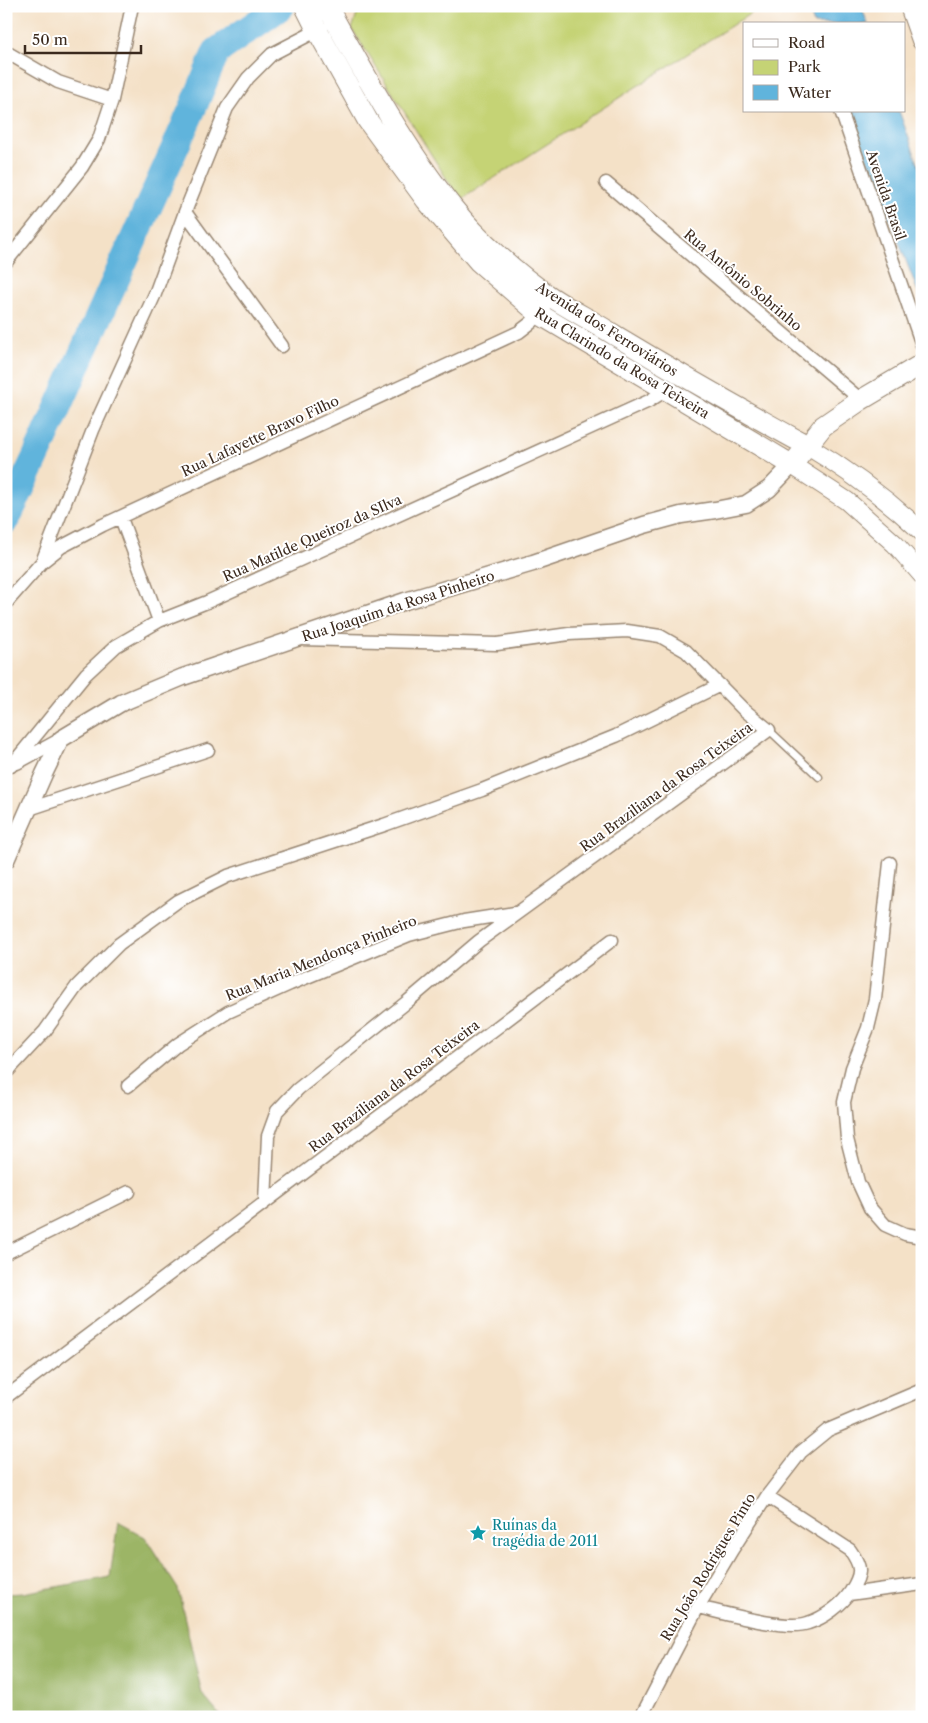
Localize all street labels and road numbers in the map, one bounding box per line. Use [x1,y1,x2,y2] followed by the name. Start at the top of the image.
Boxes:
[862,146,910,243] street label: Avenida Brasil
[680,225,806,335] street label: Rua Antônio Sobrinho
[532,277,681,380] street label: Avenida dos Ferroviários
[531,303,713,423] street label: Rua Clarindo da Rosa Teixeira
[178,391,342,481] street label: Rua Lafayette Bravo Filho
[220,490,405,586] street label: Rua Matilde Queiroz da SIlva
[299,566,497,646] street label: Rua Joaquim da Rosa Pinheiro
[576,718,756,856] street label: Rua Braziliana da Rosa Teixeira
[223,911,419,1005] street label: Rua Maria Mendonça Pinheiro
[305,1016,483,1156] street label: Rua Braziliana da Rosa Teixeira
[657,1490,759,1644] street label: Rua João Rodrigues Pinto

